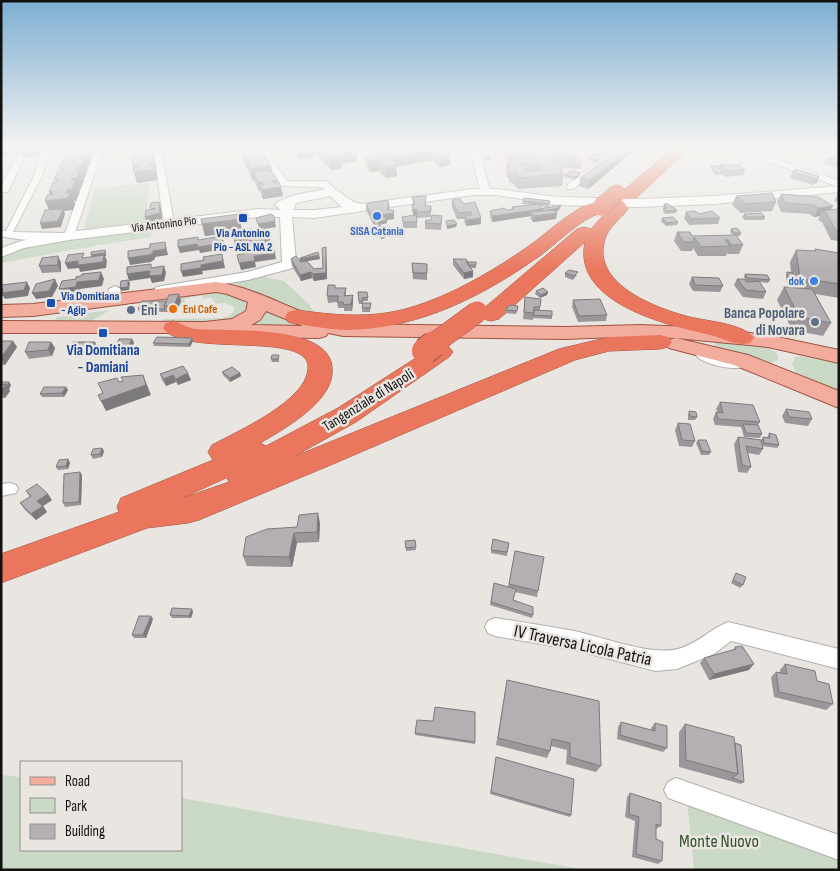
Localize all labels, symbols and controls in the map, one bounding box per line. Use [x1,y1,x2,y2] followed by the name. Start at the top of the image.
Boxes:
[371,210,383,222] marker: SISA Catania
[237,212,249,224] marker: Via Antonino Pio - ASL NA 2
[131,213,197,236] street label: Via Antonino Pio
[350,224,404,239] place label: SISA Catania
[214,226,272,255] place label: Via Antonino Pio - ASL NA 2
[788,274,804,289] place label: dok
[808,275,820,287] marker: dok
[61,289,120,318] place label: Via Domitiana - Agip
[45,297,57,309] marker: Via Domitiana - Agip
[141,301,157,320] place label: Eni
[183,302,217,317] place label: Eni Cafe
[167,303,179,315] marker: Eni Cafe
[125,304,137,316] marker: Eni
[724,304,805,340] place label: Banca Popolare di Novara
[809,316,821,328] marker: Banca Popolare di Novara
[97,327,109,339] marker: Via Domitiana - Damiani
[66,341,140,377] place label: Via Domitiana - Damiani
[319,365,418,436] street label: Tangenziale di Napoli
[512,621,654,670] street label: IV Traversa Licola Patria
[20,761,182,851] legend
[65,772,90,791] text: Road
[65,797,87,816] text: Park
[65,822,105,841] text: Building
[679,831,759,852] park label: Monte Nuovo

